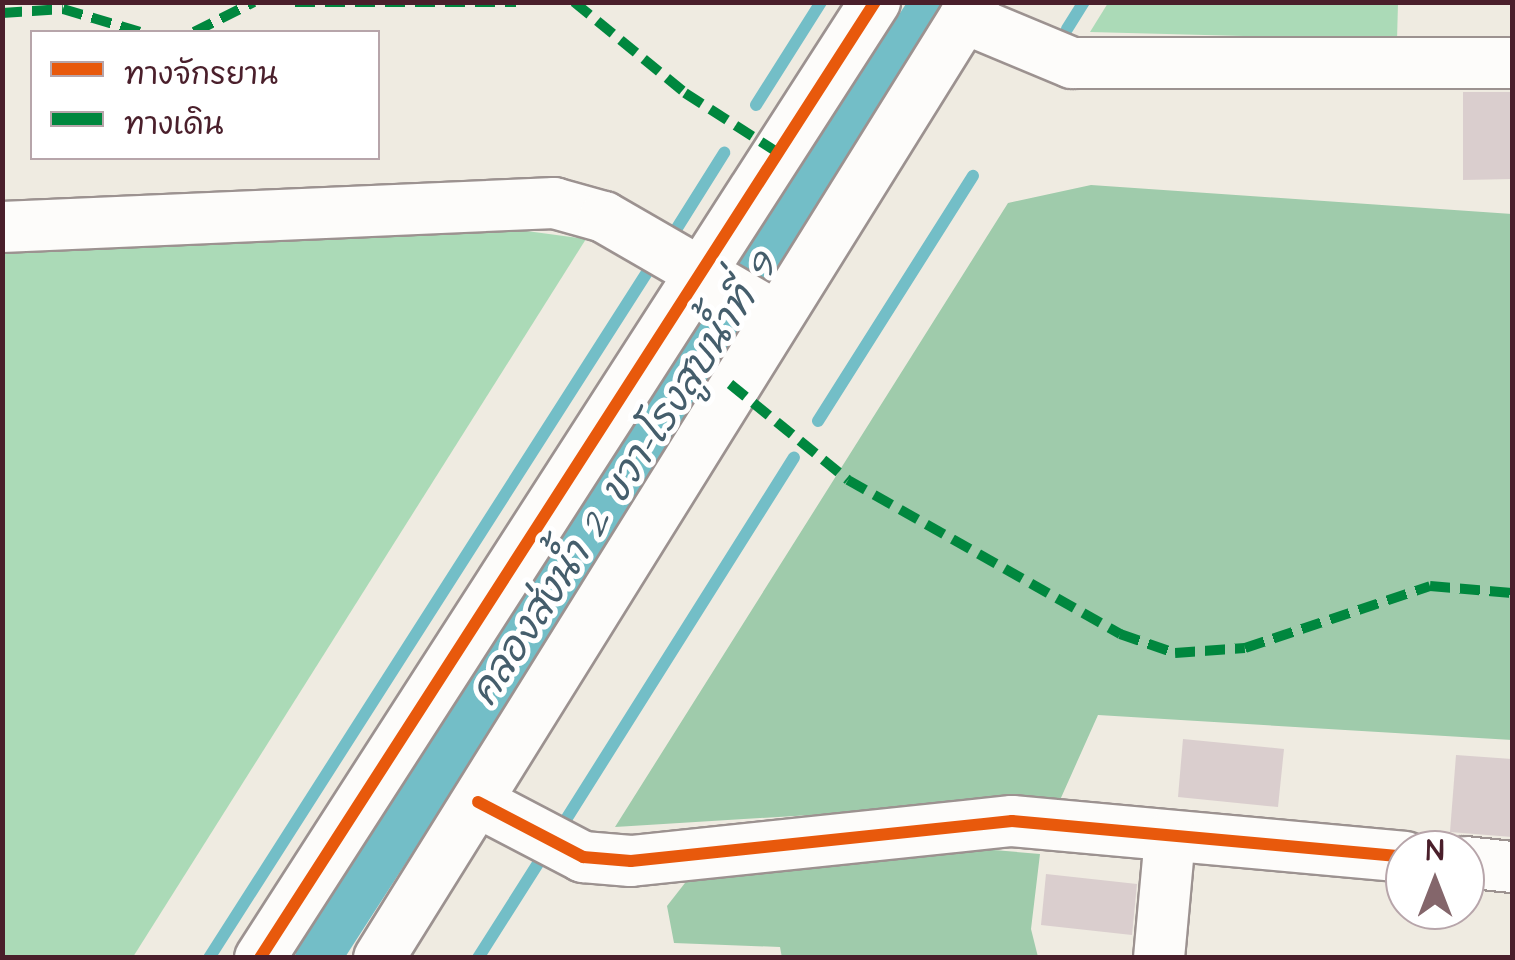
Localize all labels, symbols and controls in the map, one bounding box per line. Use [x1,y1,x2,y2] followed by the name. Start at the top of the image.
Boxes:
[30,30,380,160] legend
[124,54,278,96] text: ทางจักรยาน
[124,104,223,146] text: ทางเดิน
[461,245,789,715] water label: คลองส่งน้ำ 2 ขวา-โรงสูบน้ำที่ 9
[1385,830,1485,930] north arrow
[1426,832,1444,871] text: N

